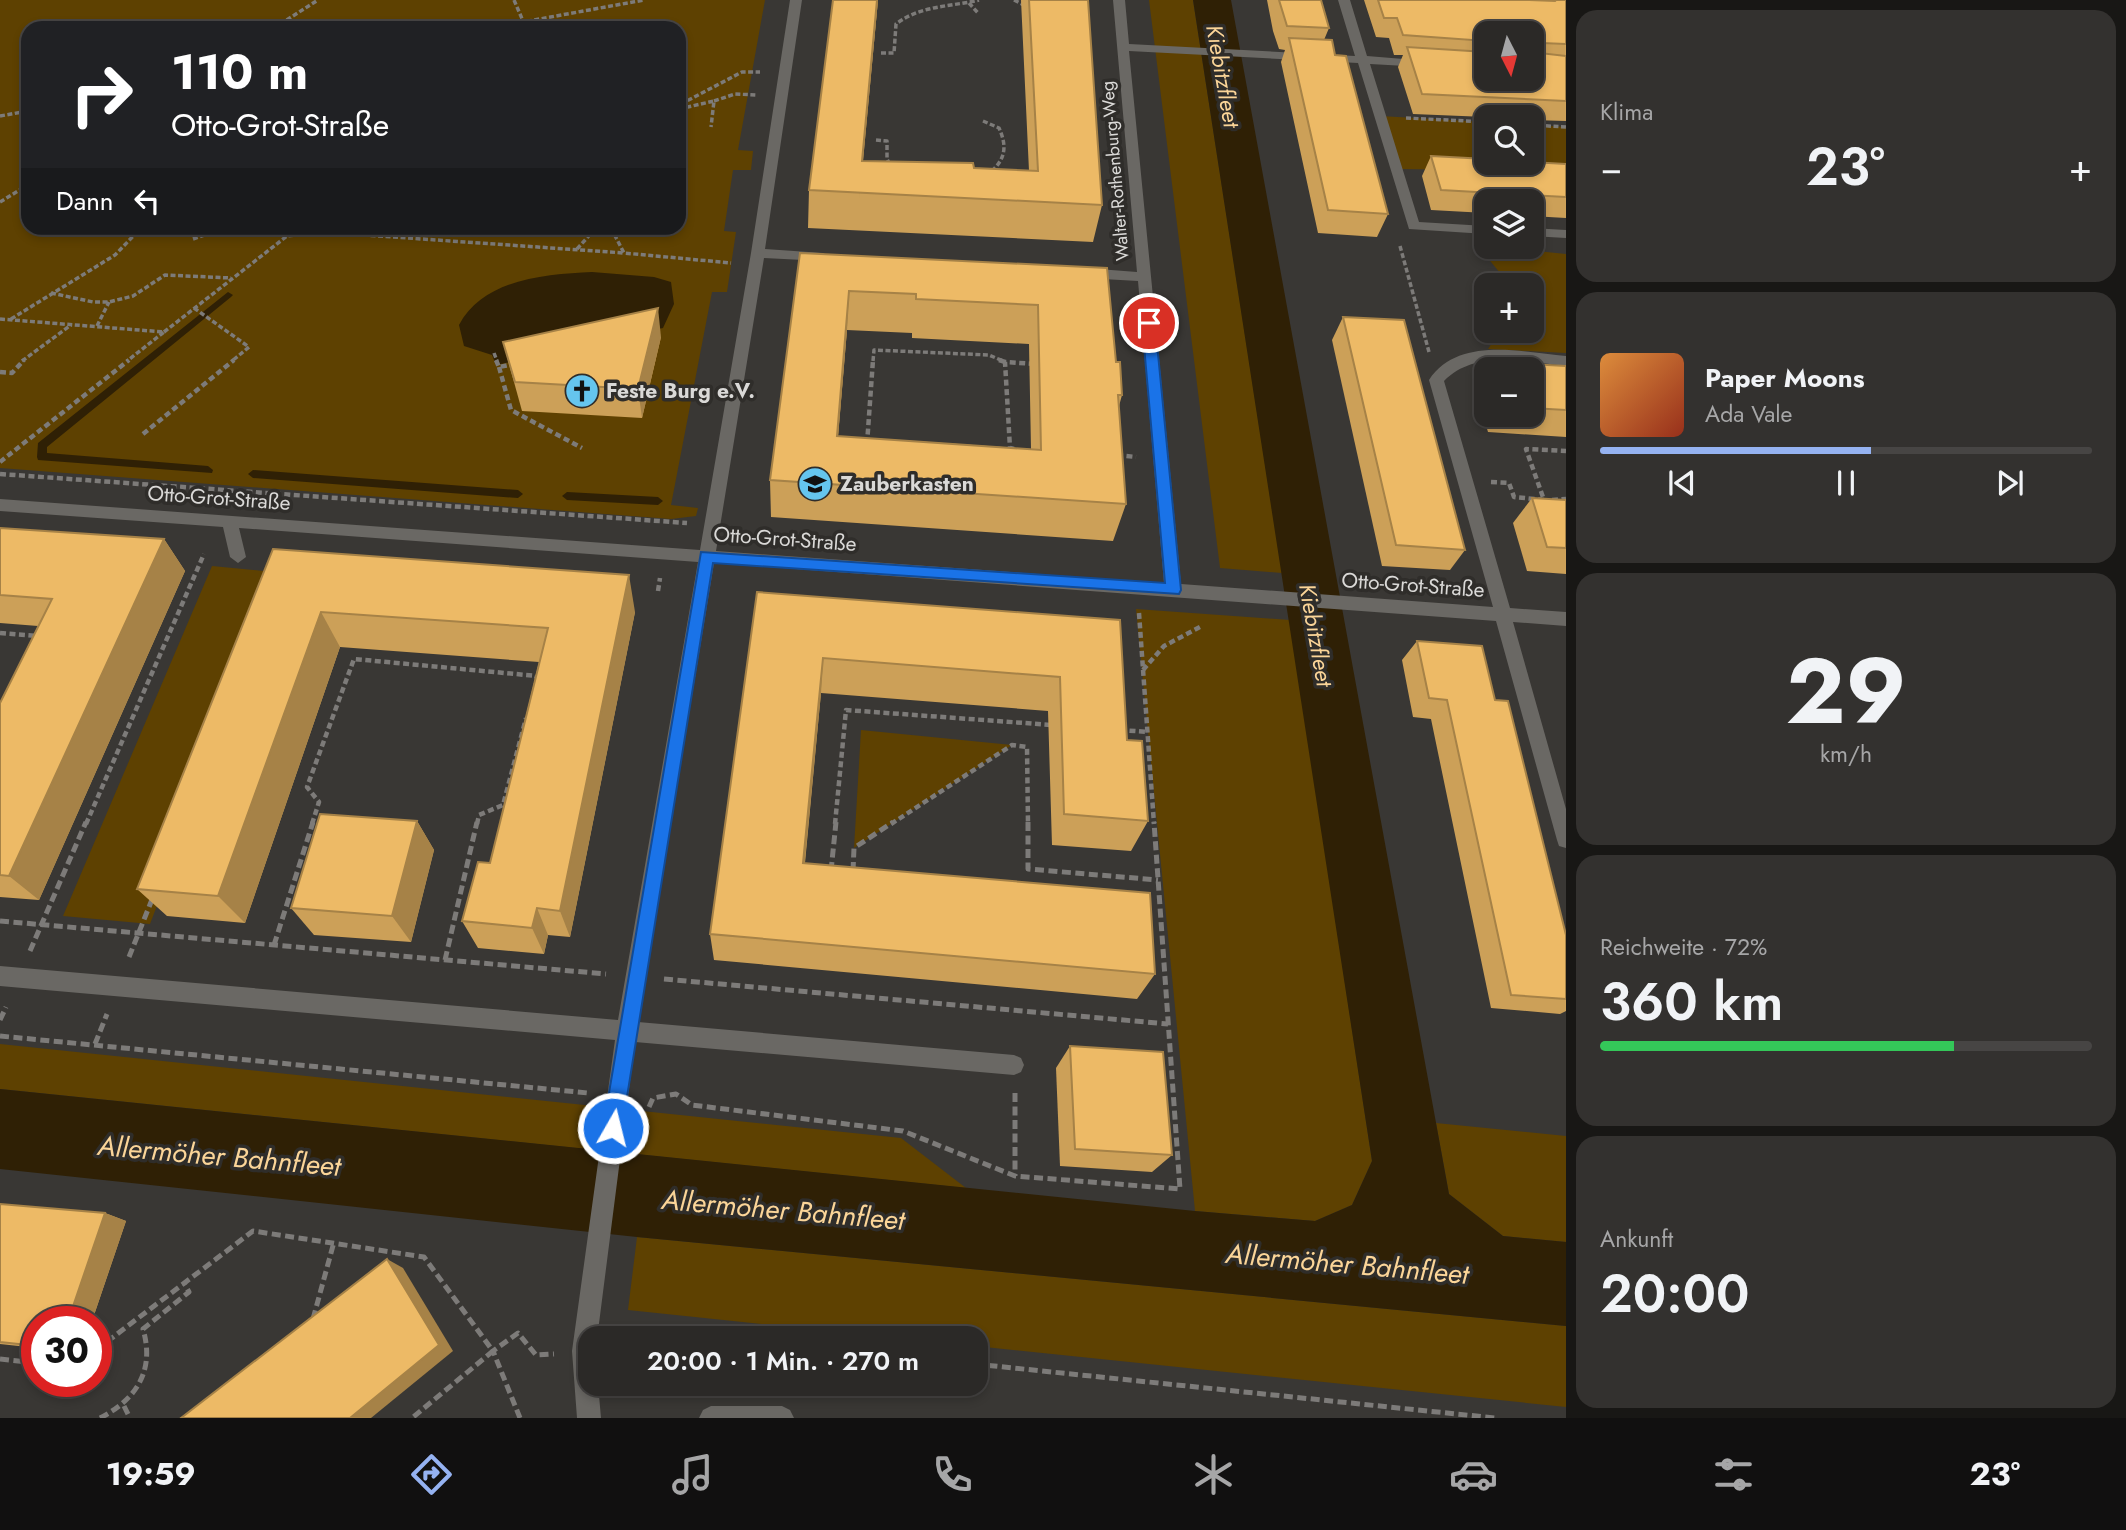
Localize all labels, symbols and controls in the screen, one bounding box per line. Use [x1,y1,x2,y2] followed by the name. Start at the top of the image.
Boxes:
[1474,21,1544,91] north arrow
[1474,21,1544,427] map controls
[1197,22,1249,132] water label: Kiebitzfleet
[171,37,308,107] text: 110 m
[56,49,147,140] icon: right
[1094,80,1136,262] street label: Walter-Rothenburg-Weg
[1600,95,1653,129] text: Klima
[171,102,389,148] text: Otto-Grot-Straße
[1474,105,1544,175] button: search
[1806,129,1885,205] text: 23°
[1600,140,1622,195] text: −
[2069,140,2092,195] text: +
[56,182,114,220] text: Dann
[128,182,166,220] icon: left
[1474,189,1544,259] button: layers
[1474,273,1544,343] button: +
[1119,293,1179,353] pin
[1130,304,1168,342] icon: arrive
[1474,357,1544,427] button: −
[1705,359,1865,397] text: Paper Moons
[563,372,601,410] church icon: Feste Burg e.V.
[606,376,755,406] place label: Feste Burg e.V.
[1705,397,1792,431] text: Ada Vale
[1663,464,1701,502] icon: previous
[1827,464,1865,502] icon: pause
[1991,464,2029,502] icon: next
[796,465,834,503] school or university icon: Zauberkasten
[840,469,974,499] place label: Zauberkasten
[147,478,292,518] street label: Otto-Grot-Straße
[713,519,858,559] street label: Otto-Grot-Straße
[1341,565,1486,605] street label: Otto-Grot-Straße
[1290,581,1342,691] water label: Kiebitzfleet
[1786,626,1906,757] text: 29
[1820,737,1872,771] text: km/h
[1600,930,1767,964] text: Reichweite · 72%
[1600,964,1783,1040] text: 360 km
[576,1091,650,1165] position arrow
[95,1125,344,1187] water label: Allermöher Bahnfleet
[659,1179,908,1241] water label: Allermöher Bahnfleet
[1600,1222,1673,1256] text: Ankunft
[1223,1233,1472,1295] water label: Allermöher Bahnfleet
[1600,1256,1749,1332] text: 20:00
[21,1306,112,1397] speed limit sign: 30
[647,1342,919,1380] text: 20:00 · 1 Min. · 270 m
[407,1450,456,1499] icon: directions
[668,1450,717,1499] icon: music
[928,1450,977,1499] icon: phone
[1189,1450,1238,1499] icon: climate
[1449,1450,1498,1499] icon: car
[1709,1450,1758,1499] icon: filters
[106,1451,196,1497] text: 19:59
[1970,1451,2020,1497] text: 23°

